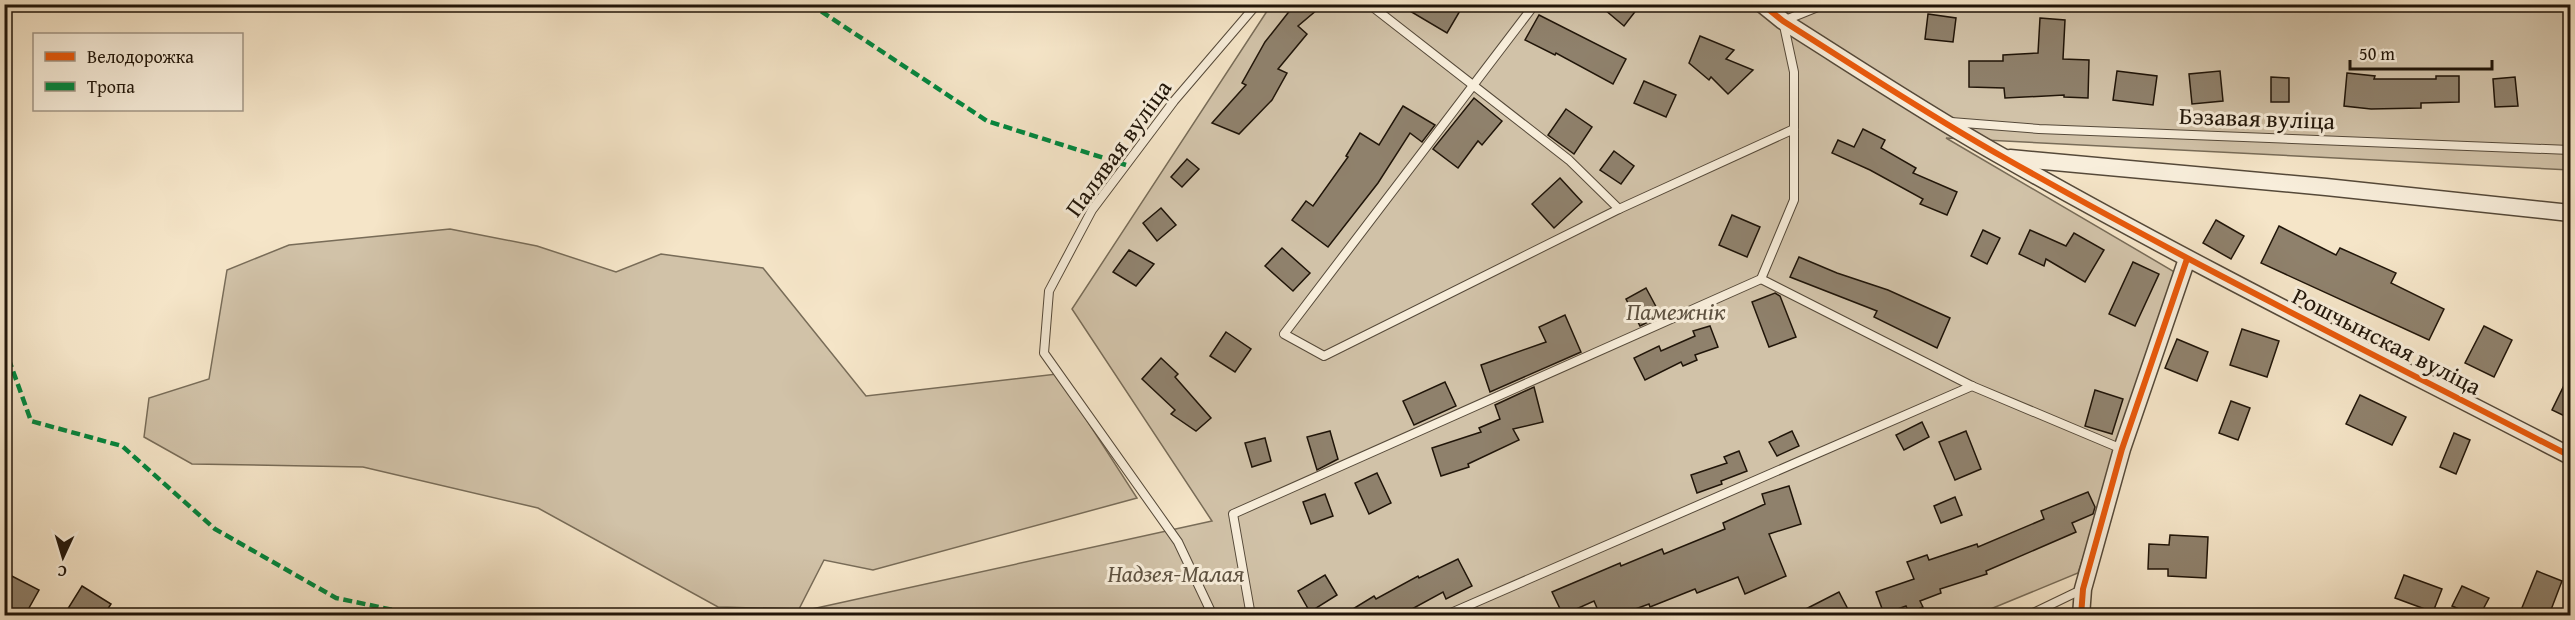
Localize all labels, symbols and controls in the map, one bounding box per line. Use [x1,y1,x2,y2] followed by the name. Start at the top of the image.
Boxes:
[33,33,243,111] legend
[2350,33,2492,71] scale bar
[2359,40,2395,67] text: 50 m
[87,43,194,70] text: Велодорожка
[1056,72,1180,224] street label: Палявая вуліца
[87,73,135,100] text: Тропа
[2178,98,2336,138] street label: Бэзавая вуліца
[2286,278,2488,404] street label: Рошчынская вуліца
[1626,294,1726,329] park label: Памежнік
[33,527,93,587] north arrow
[1107,556,1245,591] park label: Надзея-Малая
[57,560,67,584] text: С

